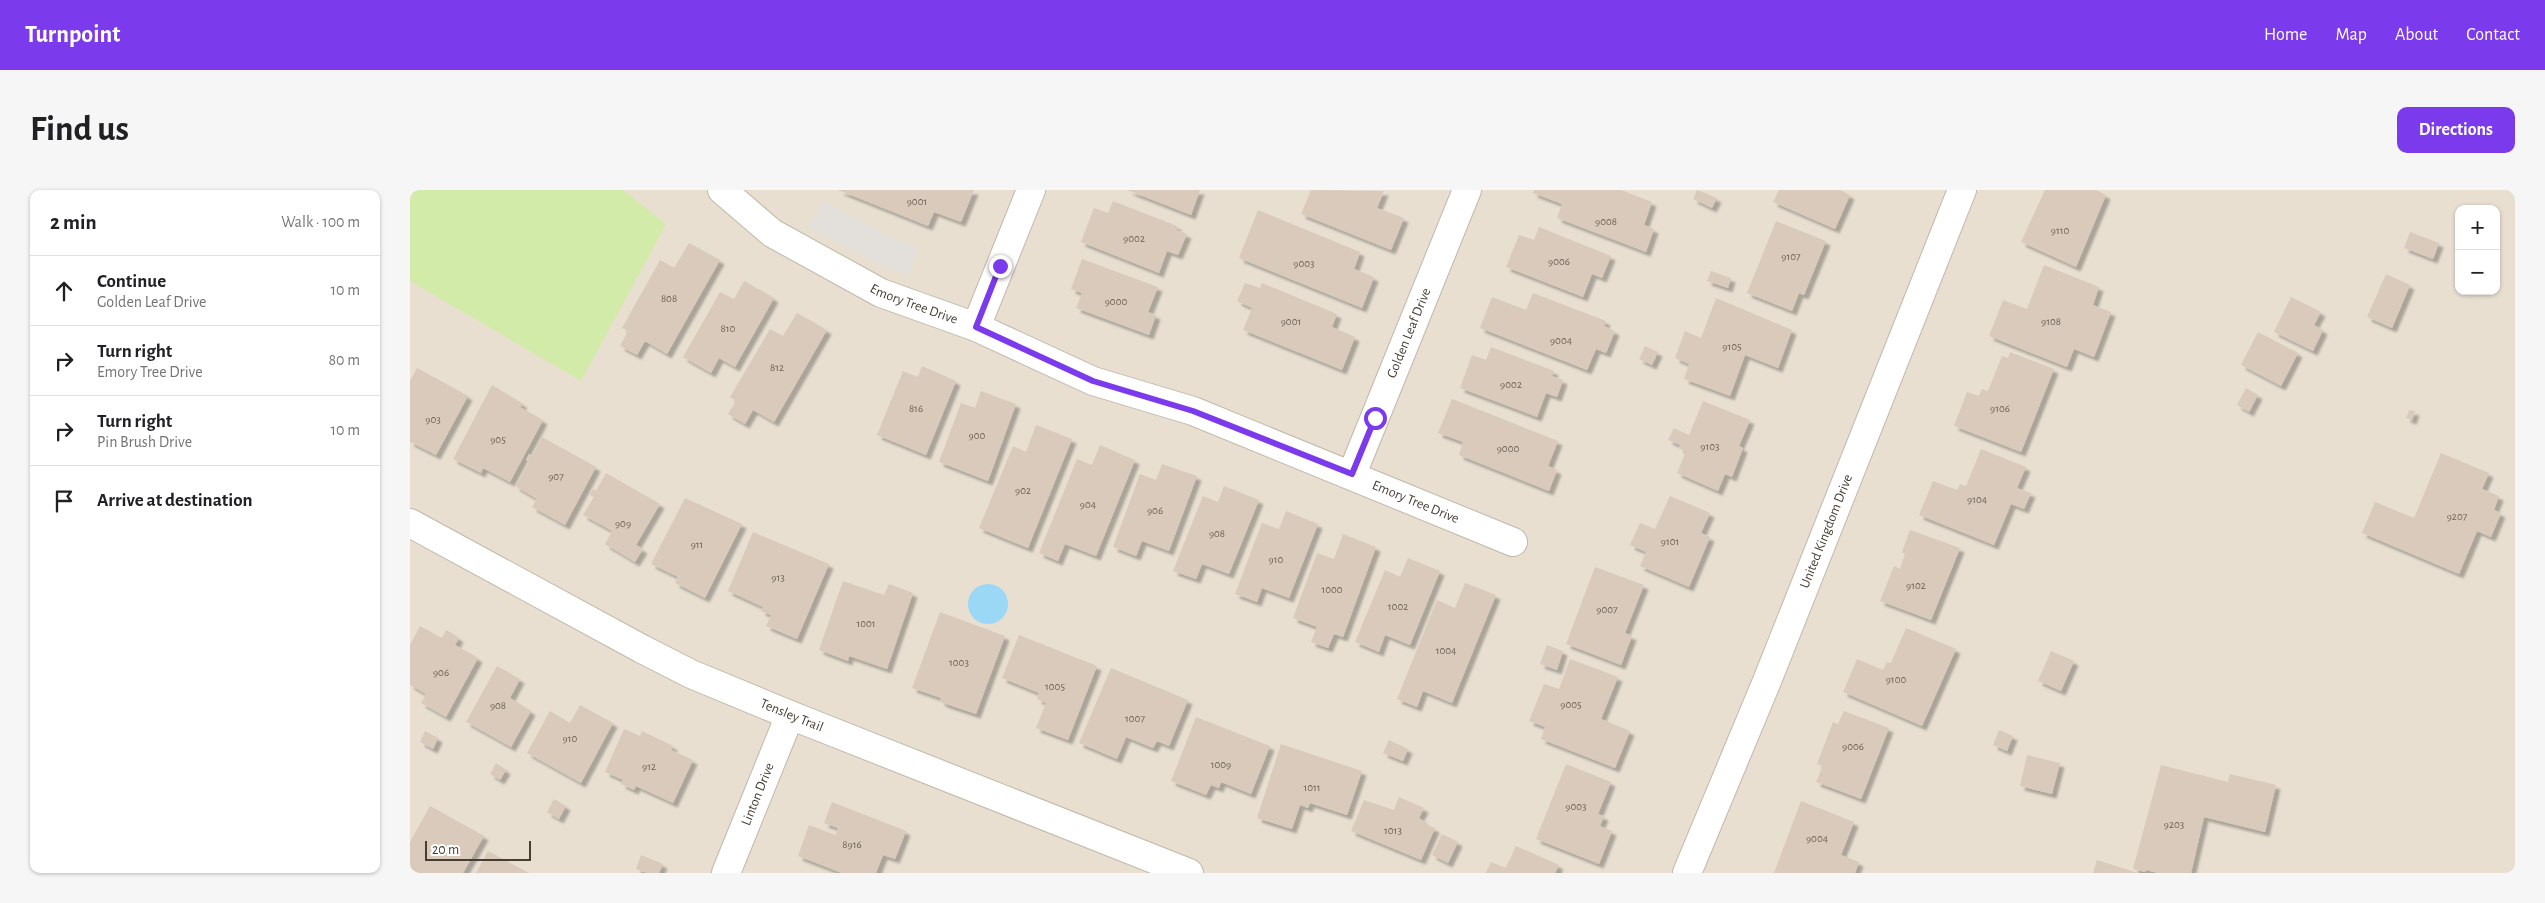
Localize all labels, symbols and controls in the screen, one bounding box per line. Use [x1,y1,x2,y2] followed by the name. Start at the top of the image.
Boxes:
[25,23,120,47] text: Turnpoint
[2264,26,2307,44] text: Home
[2335,26,2367,44] text: Map
[2395,26,2438,44] text: About
[2466,26,2520,44] text: Contact
[2397,107,2515,153] button: Directions
[30,112,129,147] text: Find us
[907,196,927,207] house number: 9001
[2455,205,2500,295] map controls
[2455,205,2500,250] button: +
[50,212,97,233] text: 2 min
[281,214,360,230] text: Walk · 100 m
[1595,216,1617,227] house number: 9008
[2051,225,2069,236] house number: 9110
[1123,233,1145,244] house number: 9002
[2455,250,2500,295] button: −
[1781,251,1801,262] house number: 9107
[989,255,1012,278] route end
[1548,256,1570,267] house number: 9006
[1293,258,1315,269] house number: 9003
[97,272,166,291] text: Continue
[50,277,78,305] icon: ahead
[867,281,959,327] street label: Emory Tree Drive
[331,282,360,298] text: 10 m
[1385,286,1434,380] street label: Golden Leaf Drive
[661,293,677,304] house number: 808
[97,294,206,310] text: Golden Leaf Drive
[1105,296,1127,307] house number: 9000
[1281,316,1301,327] house number: 9001
[2041,316,2061,327] house number: 9108
[721,323,736,334] house number: 810
[1550,335,1572,346] house number: 9004
[1722,341,1742,352] house number: 9105
[97,342,172,361] text: Turn right
[50,347,78,375] icon: right
[329,352,360,368] text: 80 m
[770,362,784,373] house number: 812
[97,364,203,380] text: Emory Tree Drive
[1500,379,1522,390] house number: 9002
[909,403,923,414] house number: 816
[1990,403,2010,414] house number: 9106
[1364,407,1387,430] route start
[97,412,172,431] text: Turn right
[425,414,441,425] house number: 903
[50,417,78,445] icon: right
[331,422,360,438] text: 10 m
[969,430,986,441] house number: 900
[97,434,192,450] text: Pin Brush Drive
[490,434,506,445] house number: 905
[1700,441,1720,452] house number: 9103
[1497,443,1519,454] house number: 9000
[548,471,564,482] house number: 907
[1798,472,1855,590] street label: United Kingdom Drive
[1370,478,1461,526] street label: Emory Tree Drive
[1015,485,1031,496] house number: 902
[50,487,78,515] icon: arrive
[97,491,253,510] text: Arrive at destination
[1967,494,1987,505] house number: 9104
[1080,499,1096,510] house number: 904
[1147,505,1163,516] house number: 906
[2447,511,2468,522] house number: 9207
[615,518,631,529] house number: 909
[1209,528,1225,539] house number: 908
[1661,536,1679,547] house number: 9101
[691,539,703,550] house number: 911
[1269,554,1284,565] house number: 910
[771,572,785,583] house number: 913
[1906,580,1926,591] house number: 9102
[1321,584,1343,595] house number: 1000
[1388,601,1408,612] house number: 1002
[1596,604,1618,615] house number: 9007
[856,618,876,629] house number: 1001
[1436,645,1456,656] house number: 1004
[949,657,969,668] house number: 1003
[433,667,449,678] house number: 906
[1886,674,1906,685] house number: 9100
[1045,681,1065,692] house number: 1005
[758,696,825,734] street label: Tensley Trail
[1560,699,1582,710] house number: 9005
[490,700,506,711] house number: 908
[1125,713,1145,724] house number: 1007
[563,733,578,744] house number: 910
[1842,741,1864,752] house number: 9006
[1211,759,1231,770] house number: 1009
[642,761,656,772] house number: 912
[739,761,777,828] street label: Linton Drive
[1303,782,1321,793] house number: 1011
[1565,801,1587,812] house number: 9003
[2164,819,2185,830] house number: 9203
[1384,825,1402,836] house number: 1013
[1806,833,1828,844] house number: 9004
[425,838,531,861] scale bar
[842,839,862,850] house number: 8916
[432,843,459,857] text: 20 m

